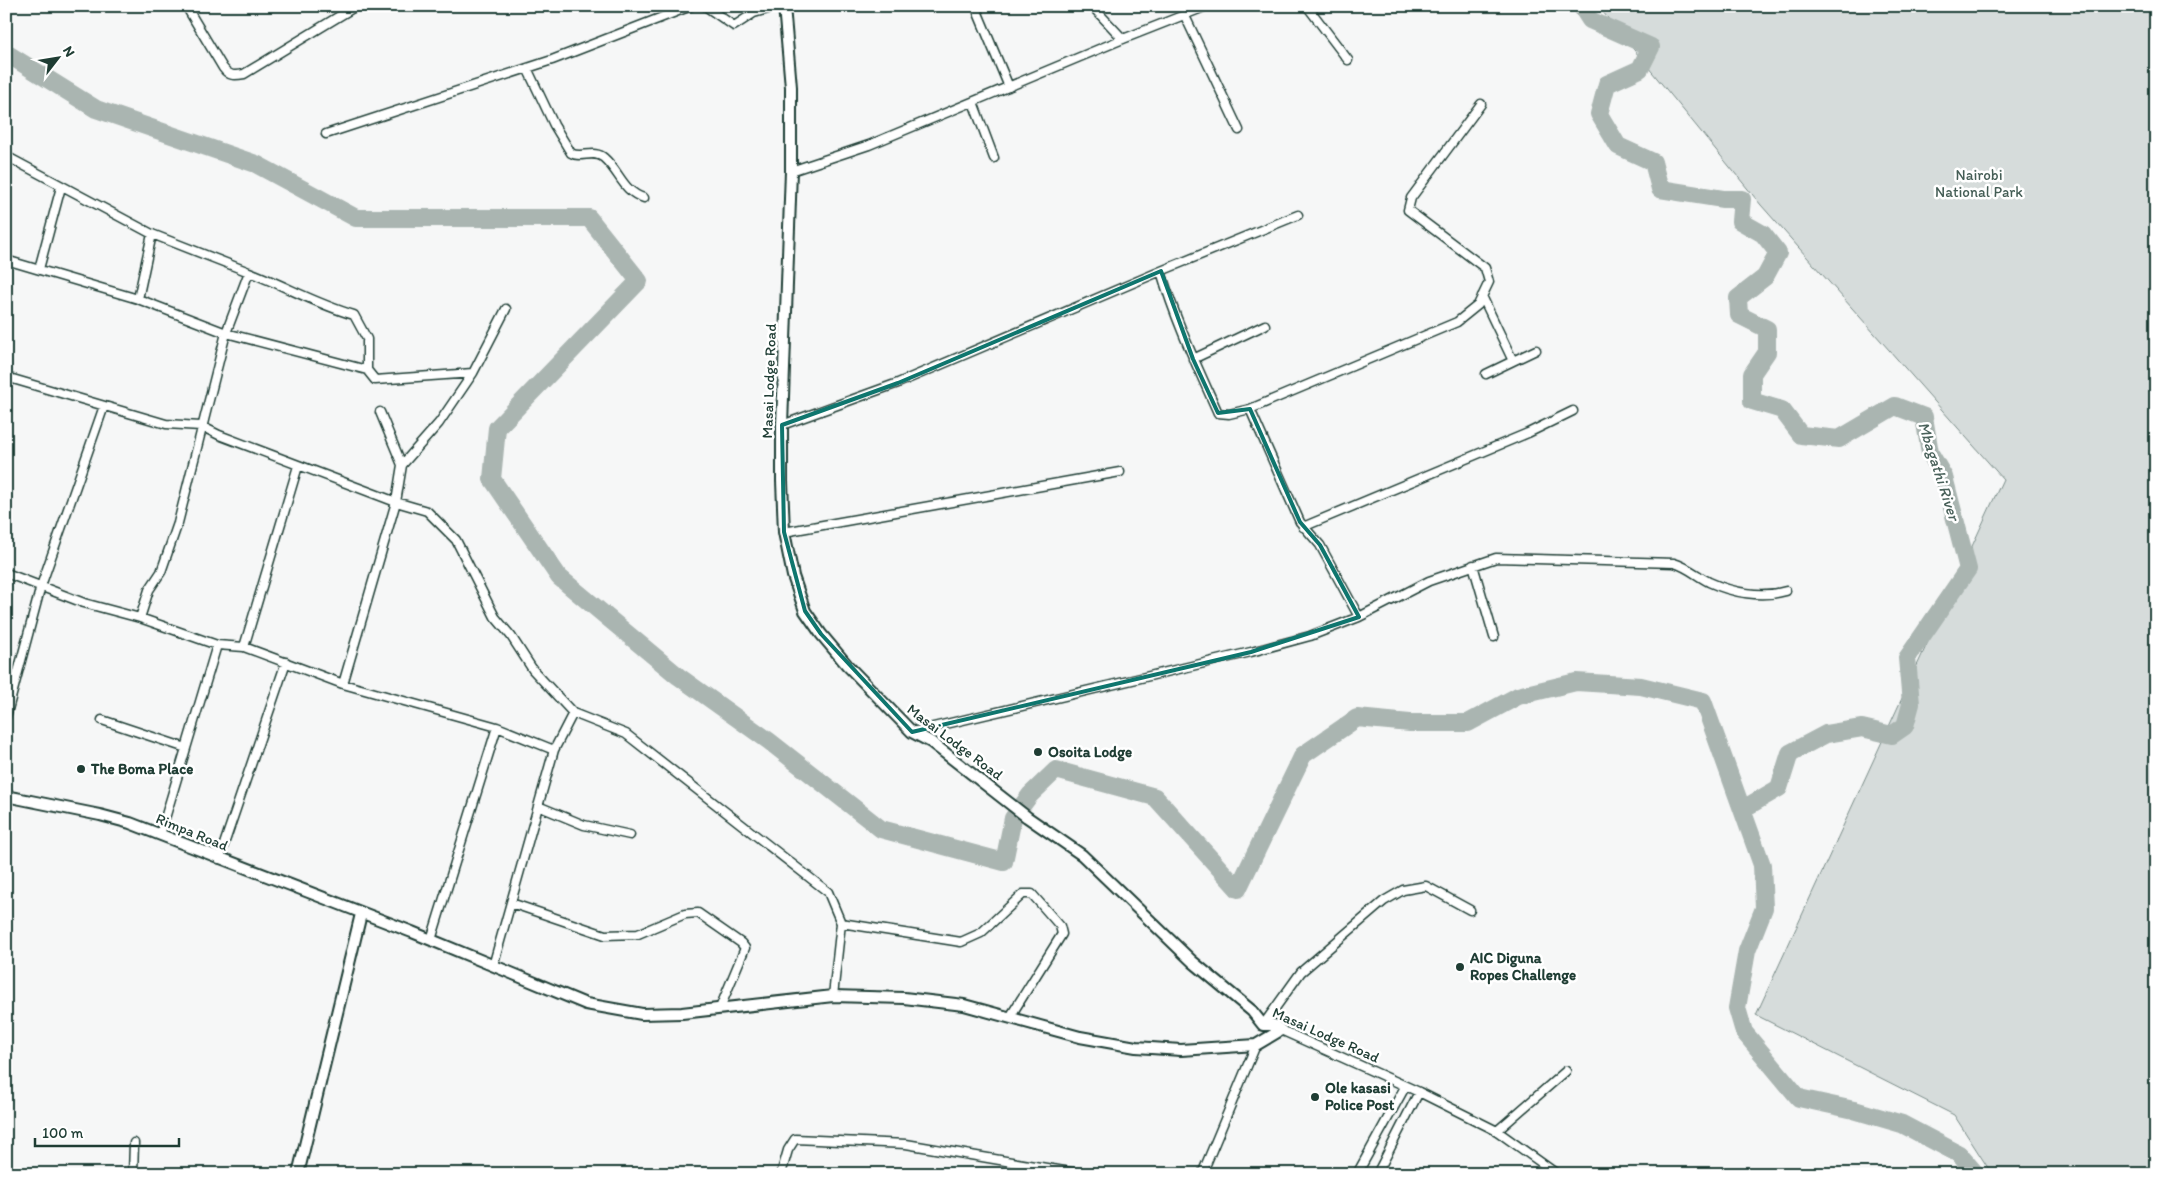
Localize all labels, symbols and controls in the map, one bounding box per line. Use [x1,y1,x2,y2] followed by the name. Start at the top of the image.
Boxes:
[32,32,82,82] north arrow
[59,43,78,60] text: N
[1935,166,2023,201] park label: Nairobi National Park
[758,322,780,439] street label: Masai Lodge Road
[1914,419,1964,524] water label: Mbagathi River
[904,700,1007,784] street label: Masai Lodge Road
[1048,743,1132,762] place label: Osoita Lodge
[1032,746,1044,758] marker: Osoita Lodge
[90,760,193,778] place label: The Boma Place
[75,763,87,775] marker: The Boma Place
[153,809,231,855] street label: Rimpa Road
[1469,949,1576,985] place label: AIC Diguna Ropes Challenge
[1454,961,1466,973] marker: AIC Diguna Ropes Challenge
[1270,1003,1383,1067] street label: Masai Lodge Road
[1325,1079,1395,1114] place label: Ole kasasi Police Post
[1309,1091,1321,1103] marker: Ole kasasi Police Post
[35,1115,179,1147] scale bar
[42,1124,84,1142] text: 100 m

